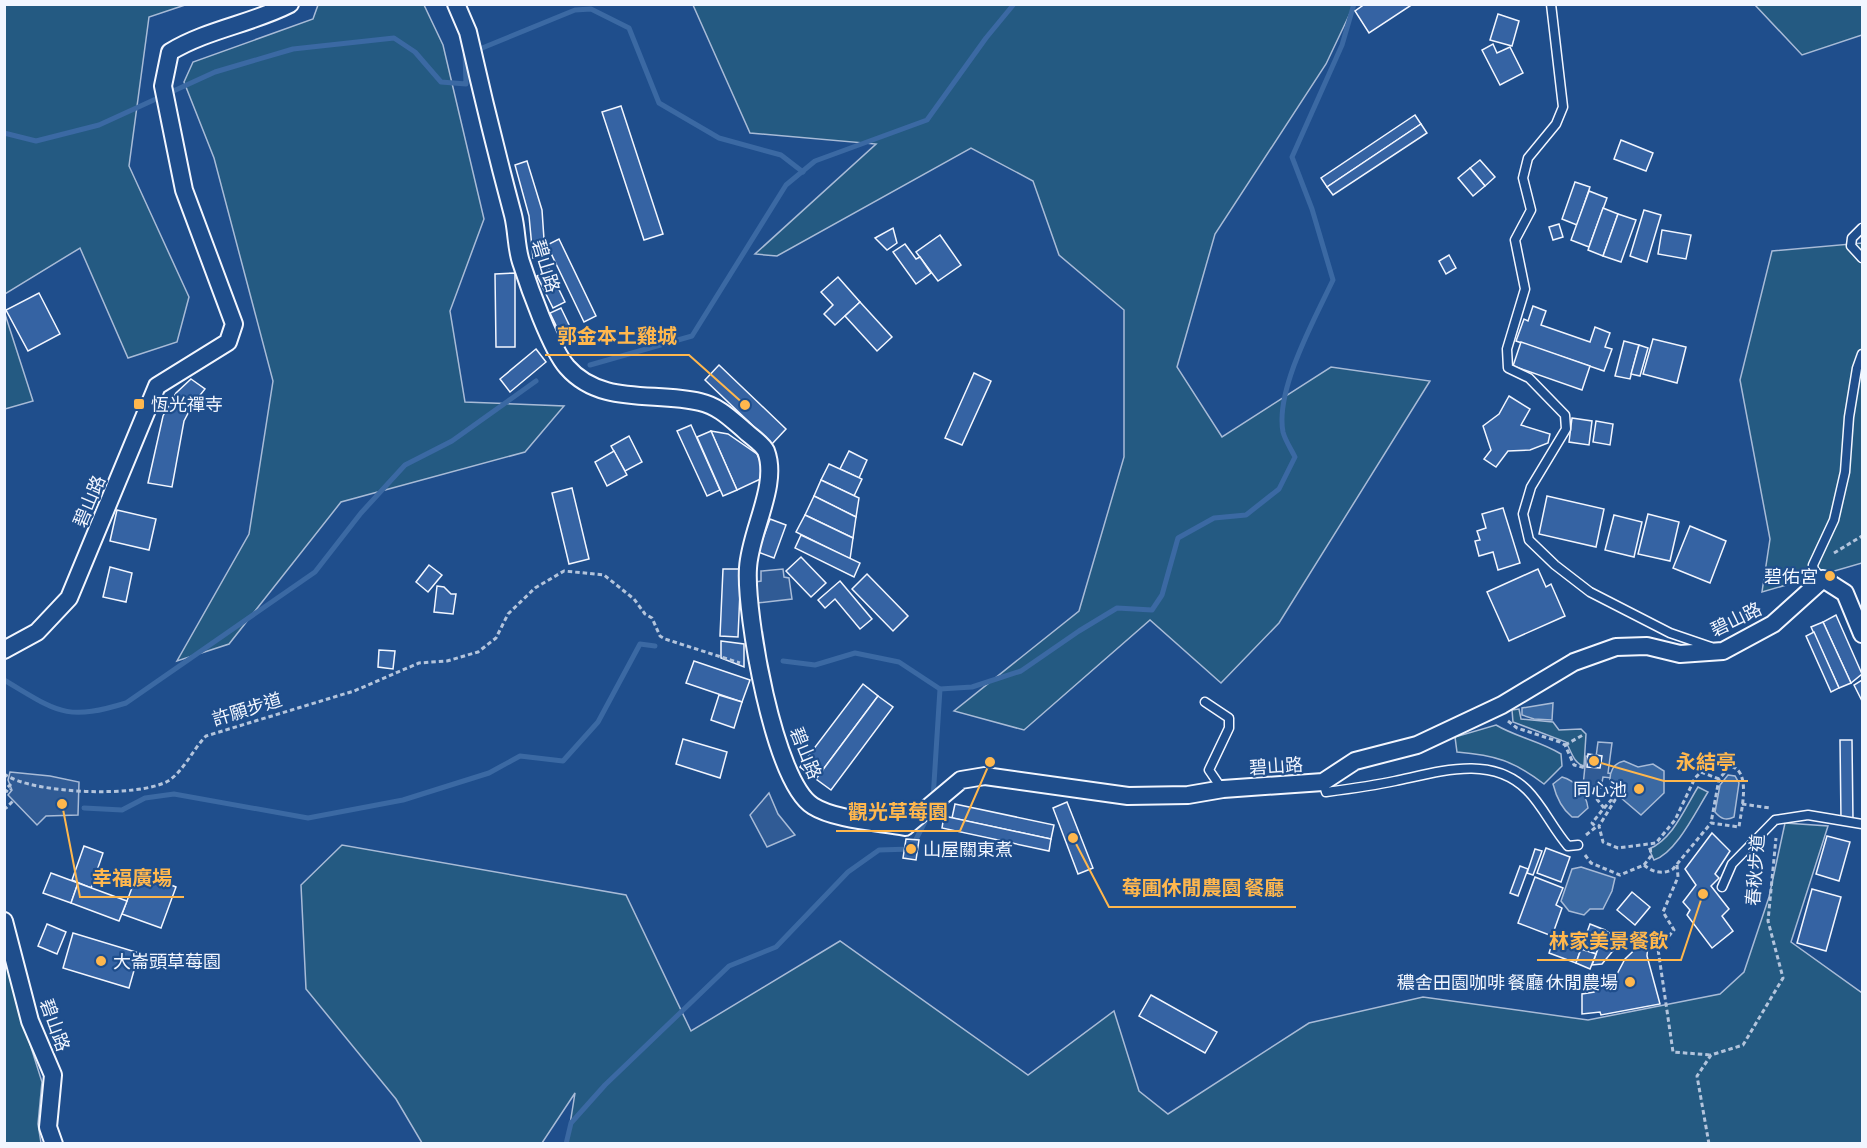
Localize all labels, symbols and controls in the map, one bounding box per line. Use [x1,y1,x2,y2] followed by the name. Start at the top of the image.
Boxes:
[528,237,564,295] street label: 碧山路
[545,317,689,355] callout: 郭金本土雞城
[557,324,677,347] text: 郭金本土雞城
[151,394,223,415] place label: 恆光禪寺
[132,397,146,411] marker: 恆光禪寺
[69,472,109,530] street label: 碧山路
[1764,566,1818,587] place label: 碧佑宮
[1823,569,1837,583] marker: 碧佑宮
[1707,598,1765,640] street label: 碧山路
[210,688,284,730] street label: 許願步道
[786,724,826,782] street label: 碧山路
[1664,743,1748,781] callout: 永結亭
[1676,750,1736,773] text: 永結亭
[1248,754,1304,778] street label: 碧山路
[1573,779,1627,800] place label: 同心池
[1632,782,1646,796] marker: 同心池
[836,793,960,831] callout: 觀光草莓園
[848,800,948,823] text: 觀光草莓園
[1742,833,1768,907] street label: 春秋步道
[923,839,1013,860] place label: 山屋關東煮
[904,842,918,856] marker: 山屋關東煮
[80,859,184,897] callout: 幸福廣場
[92,866,172,889] text: 幸福廣場
[1109,869,1296,907] callout: 莓圃休閒農園 餐廳
[1122,876,1284,899] text: 莓圃休閒農園 餐廳
[1537,922,1681,960] callout: 林家美景餐飲
[1549,929,1669,952] text: 林家美景餐飲
[113,951,221,972] place label: 大崙頭草莓園
[94,954,108,968] marker: 大崙頭草莓園
[1397,972,1618,993] place label: 穠舍田園咖啡 餐廳 休閒農場
[1623,975,1637,989] marker: 穠舍田園咖啡 餐廳 休閒農場
[36,996,74,1054] street label: 碧山路

